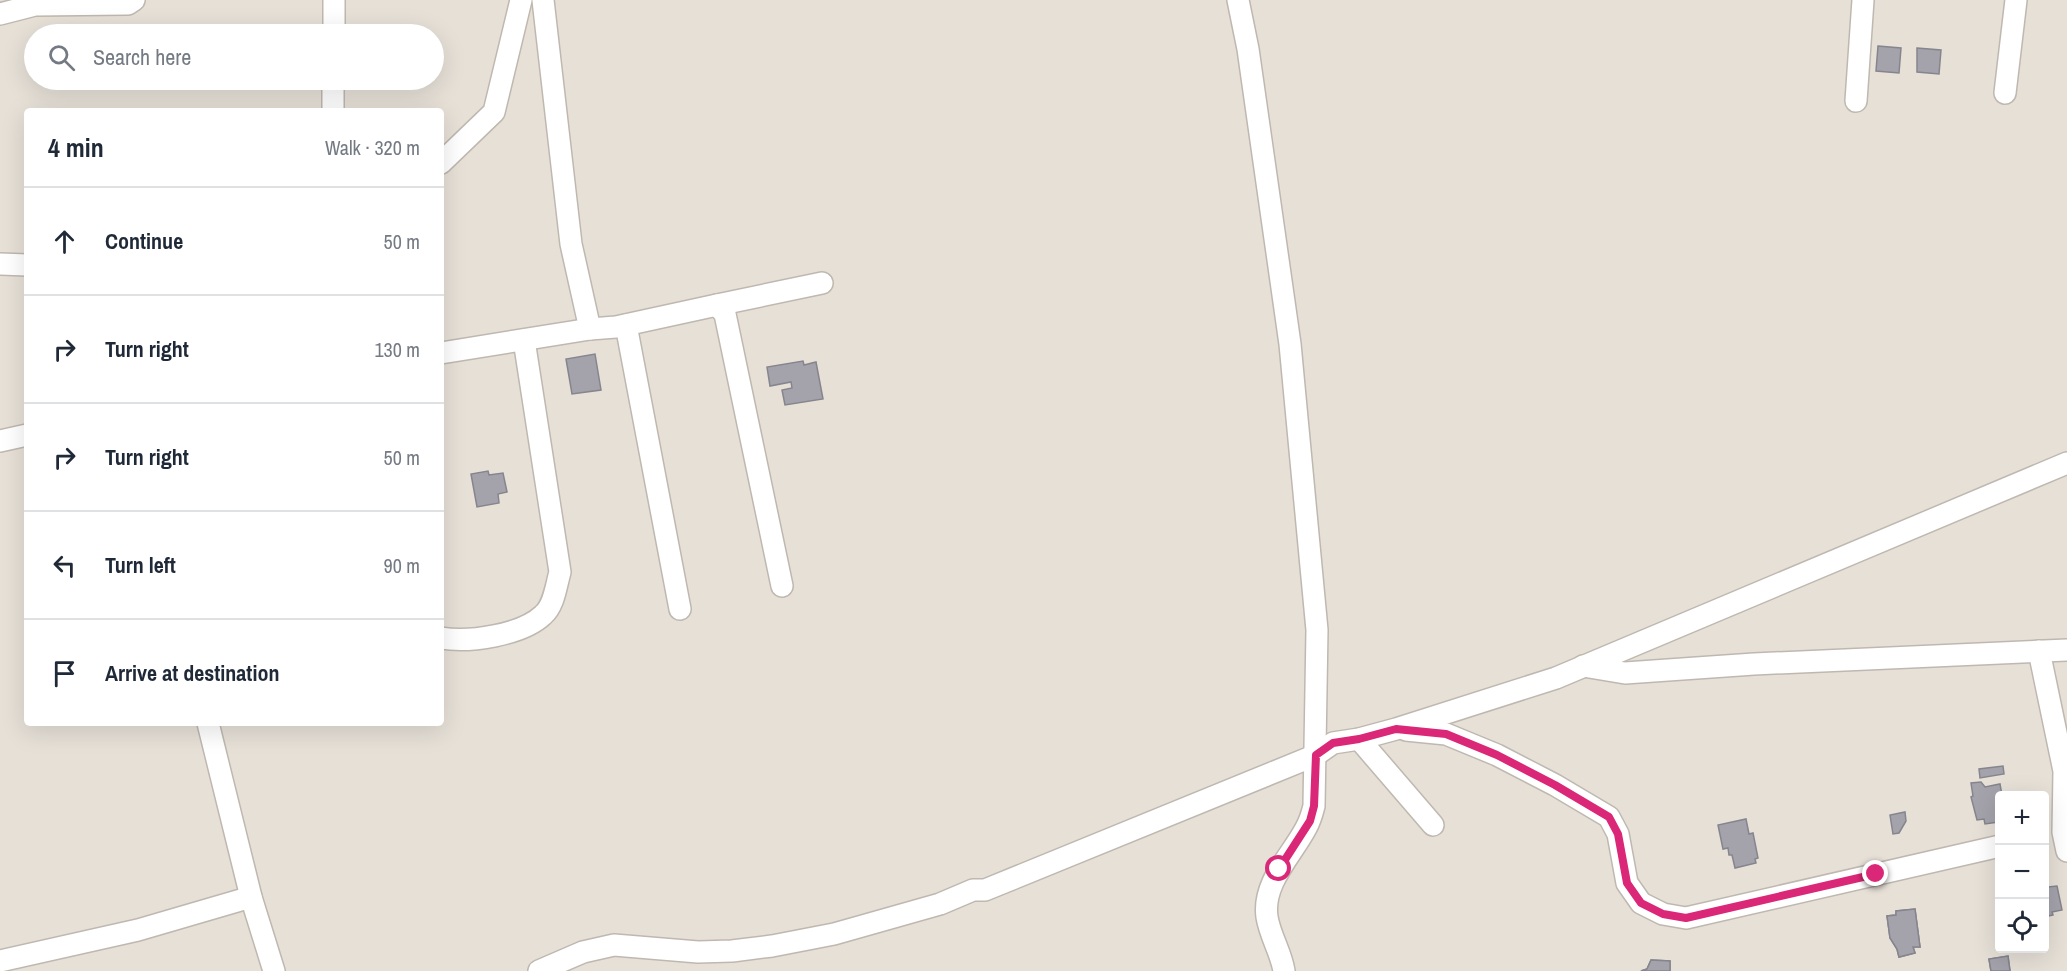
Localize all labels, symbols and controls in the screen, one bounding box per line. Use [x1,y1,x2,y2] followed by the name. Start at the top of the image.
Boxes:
[24,24,444,90] search box
[45,41,78,74] icon: search
[93,42,191,72] text: Search here
[48,130,104,165] text: 4 min
[325,134,420,161] text: Walk · 320 m
[48,225,81,258] icon: ahead
[105,226,183,256] text: Continue
[384,228,420,255] text: 50 m
[48,333,81,366] icon: right
[105,334,189,364] text: Turn right
[374,336,420,363] text: 130 m
[48,441,81,474] icon: right
[105,442,189,472] text: Turn right
[384,444,420,471] text: 50 m
[48,549,81,582] icon: left
[105,550,176,580] text: Turn left
[384,552,420,579] text: 90 m
[48,657,81,690] icon: arrive
[105,658,279,688] text: Arrive at destination
[1995,791,2049,953] map controls
[1995,791,2049,845] button: +
[1995,845,2049,899] button: −
[1265,855,1291,881] route start
[1862,860,1888,886] route end
[1995,899,2049,953] button: locate

